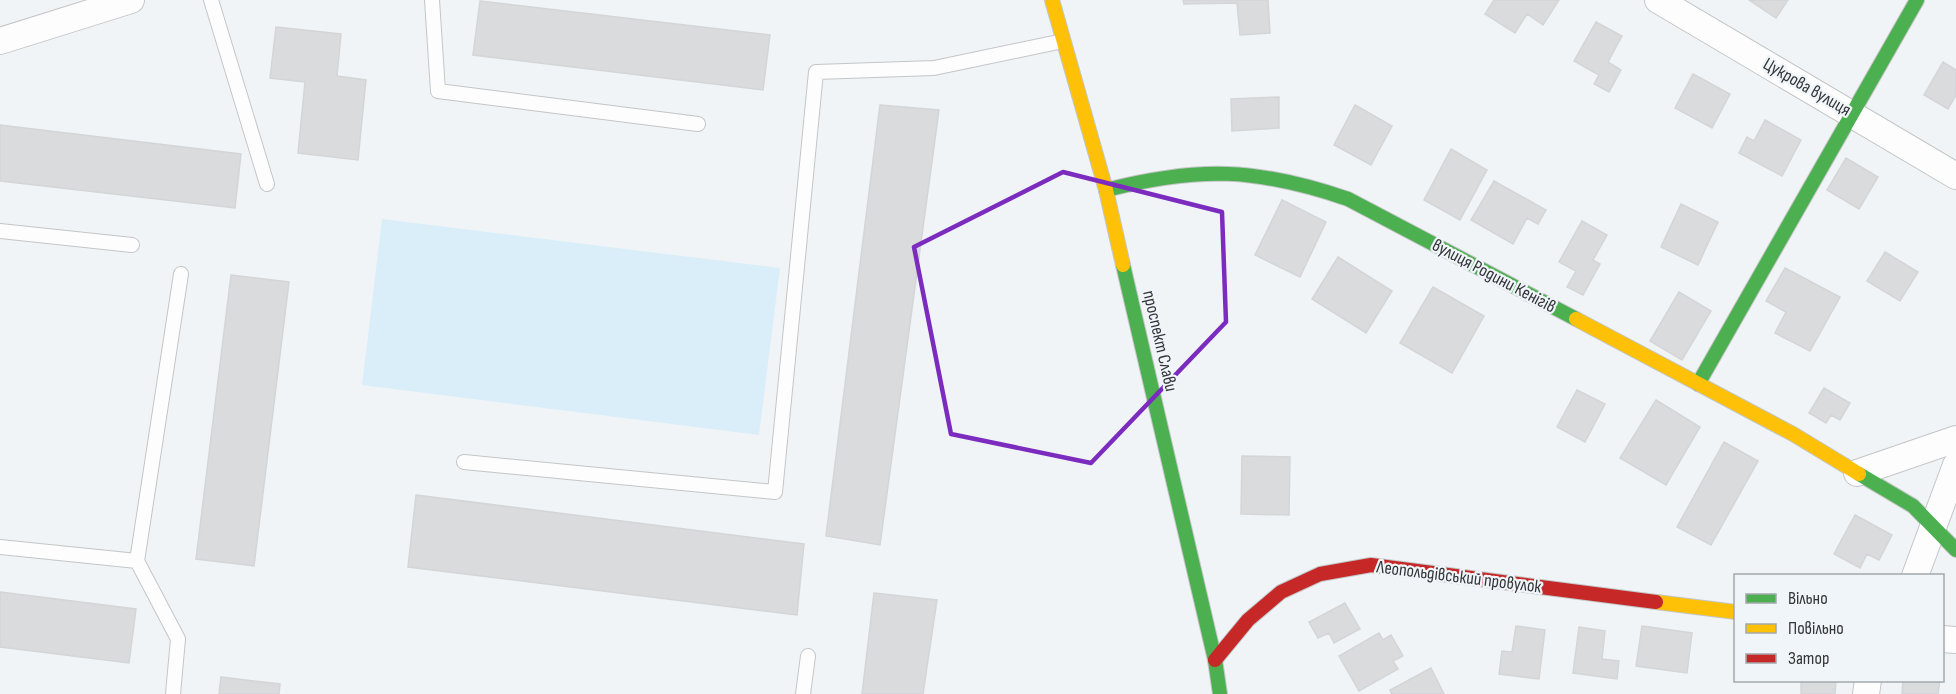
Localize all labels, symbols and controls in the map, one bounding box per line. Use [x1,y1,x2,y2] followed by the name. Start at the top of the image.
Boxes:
[1759,53,1855,121] street label: Цукрова вулиця
[1429,235,1559,317] street label: вулиця Родини Кенігів
[1138,288,1182,394] street label: проспект Слави
[1374,556,1543,598] street label: Леопольдівський провулок
[1734,574,1944,682] legend
[1788,588,1828,609] text: Вільно
[1788,618,1844,639] text: Повільно
[1788,648,1829,669] text: Затор

